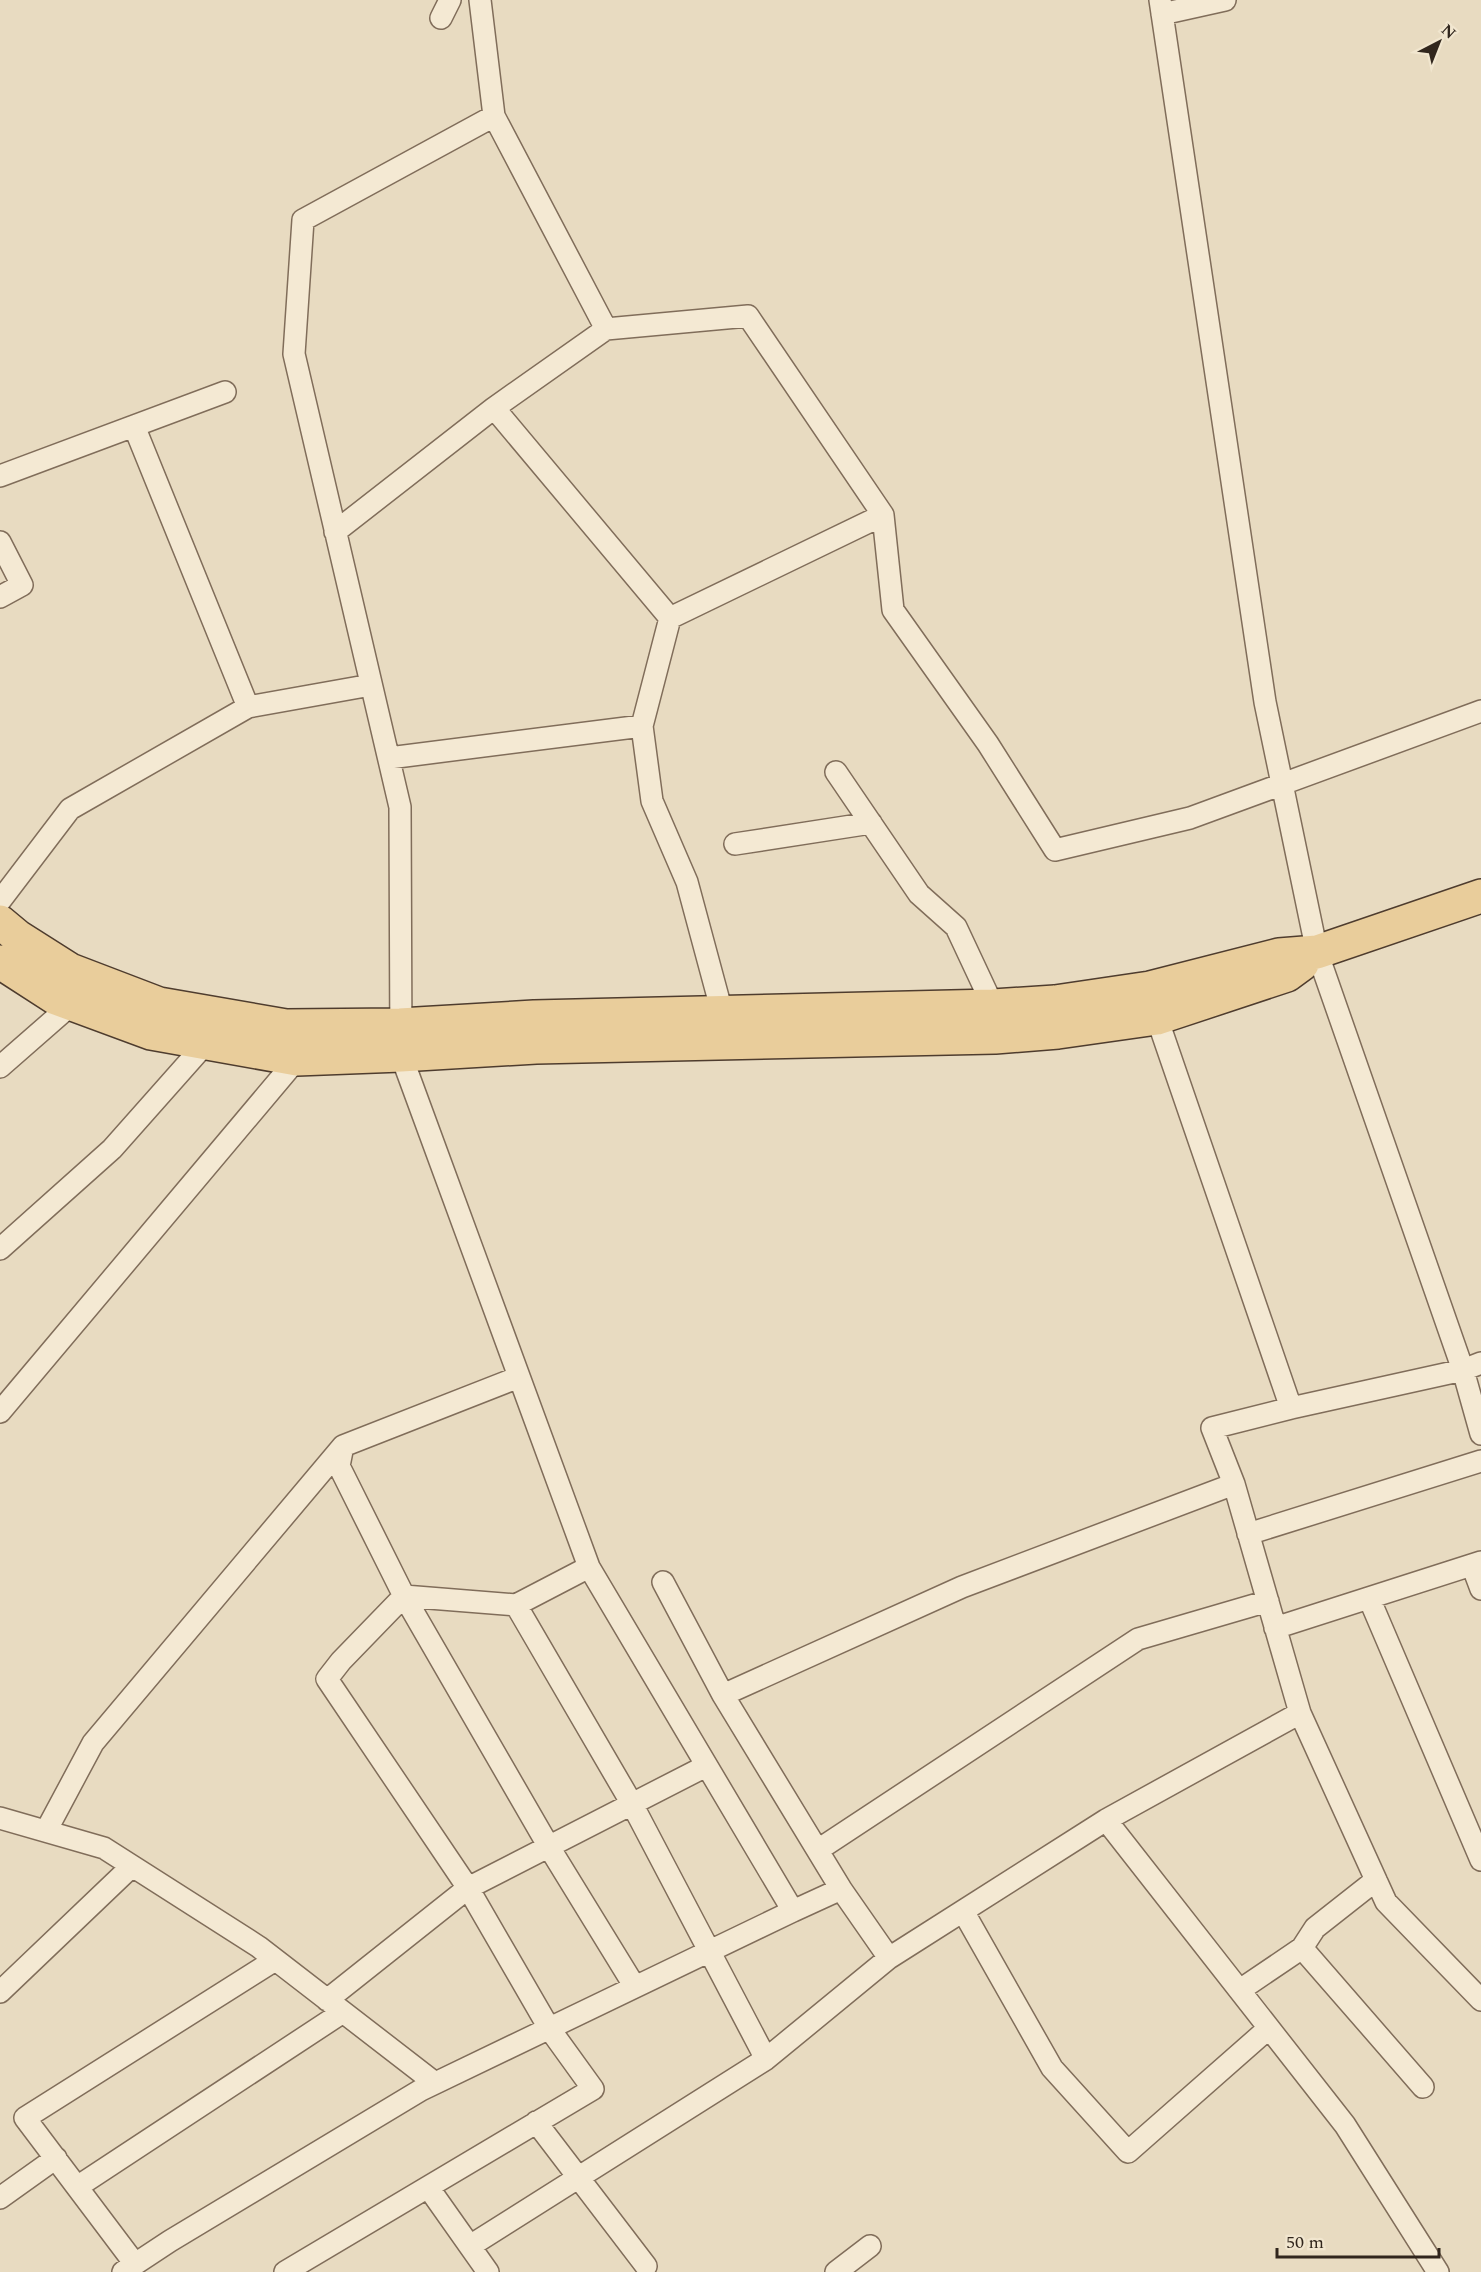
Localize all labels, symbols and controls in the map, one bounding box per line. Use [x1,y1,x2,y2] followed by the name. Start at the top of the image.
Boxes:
[1409,12,1469,72] north arrow
[1435,18,1461,45] text: N
[1277,2221,1439,2259] scale bar
[1286,2229,1324,2256] text: 50 m

